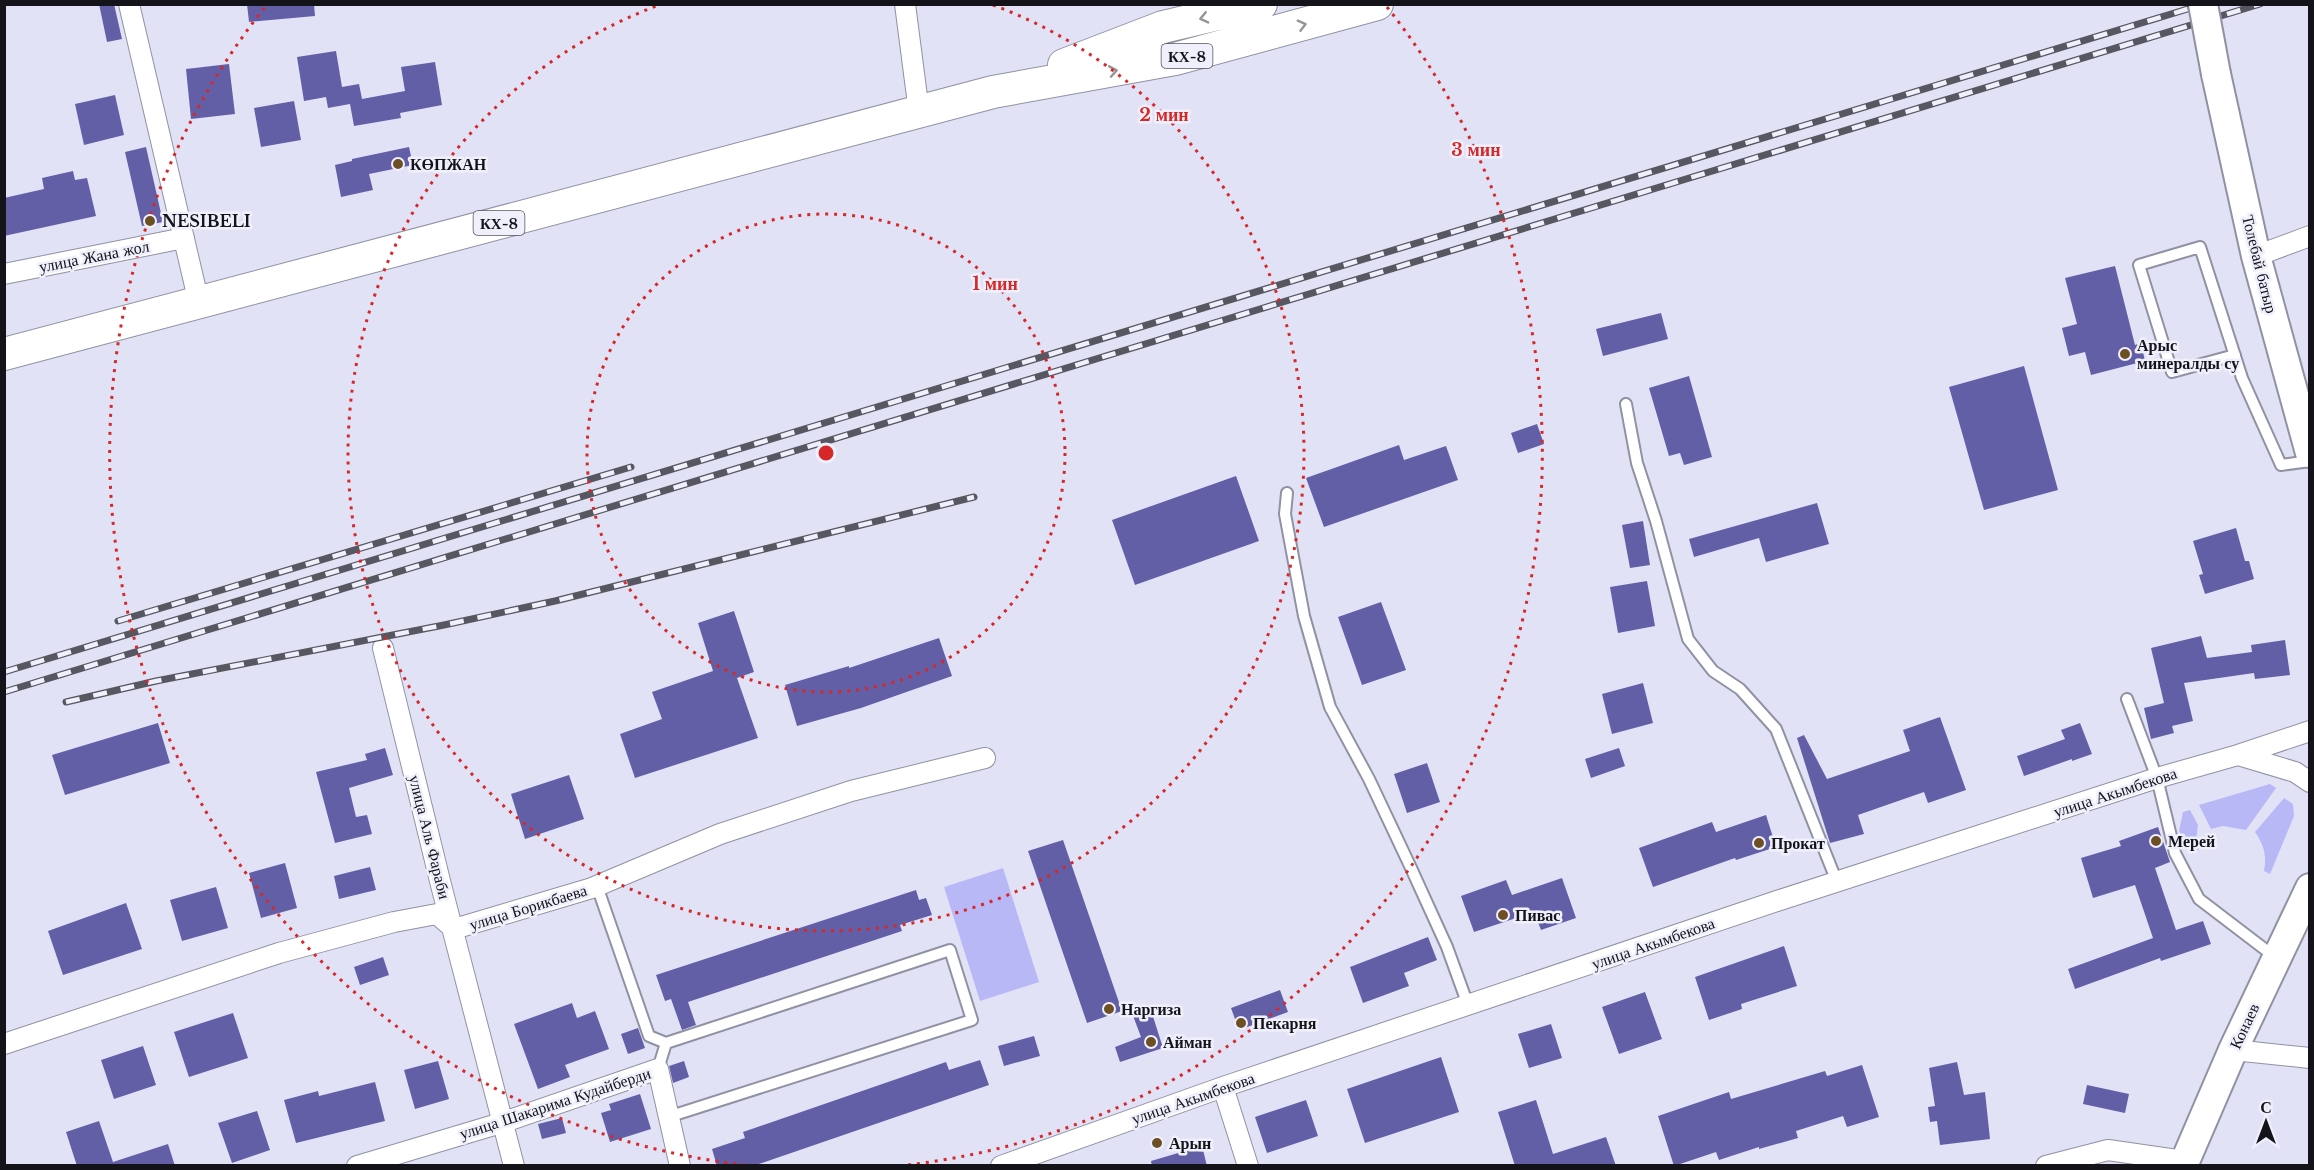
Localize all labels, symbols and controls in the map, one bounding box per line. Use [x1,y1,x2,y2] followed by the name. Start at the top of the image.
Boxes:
[1199,10,1209,23] one-way arrow
[1297,20,1307,32] one-way arrow
[1162,44,1212,68] road number: КХ-8
[1108,65,1118,77] one-way arrow
[1139,104,1189,126] text: 2 мин
[1451,139,1501,161] text: 3 мин
[410,154,487,174] place label: КӨПЖАН
[391,157,405,171] marker: КӨПЖАН
[162,211,251,231] place label: NESIBELI
[474,211,524,235] road number: КХ-8
[2238,213,2282,315] street label: Толебай батыр
[143,214,157,228] marker: NESIBELI
[37,236,151,276] street label: улица Жана жол
[972,273,1018,295] text: 1 мин
[2137,335,2239,373] place label: Арыс минералды су
[2118,347,2132,361] marker: Арыс минералды су
[816,443,836,463] centre of rings
[2051,763,2179,821] street label: улица Акымбекова
[405,773,455,901] street label: улица Аль Фараби
[2168,831,2215,851] place label: Мерей
[1771,833,1825,853] place label: Прокат
[2149,834,2163,848] marker: Мерей
[1752,836,1766,850] marker: Прокат
[467,880,589,934] street label: улица Борикбаева
[1515,905,1560,925] place label: Пивас
[1496,908,1510,922] marker: Пивас
[1589,913,1717,973] street label: улица Акымбекова
[1121,999,1181,1019] place label: Наргиза
[2225,1000,2263,1052] street label: Конаев
[1102,1002,1116,1016] marker: Наргиза
[1253,1013,1317,1033] place label: Пекарня
[1234,1016,1248,1030] marker: Пекарня
[1163,1032,1212,1052] place label: Айман
[1144,1035,1158,1049] marker: Айман
[457,1062,654,1143] street label: улица Шакарима Кудайберди
[1129,1068,1257,1128] street label: улица Акымбекова
[2236,1092,2296,1152] north arrow
[2260,1097,2272,1117] text: С
[1169,1133,1211,1153] place label: Арын
[1150,1136,1164,1150] marker: Арын

